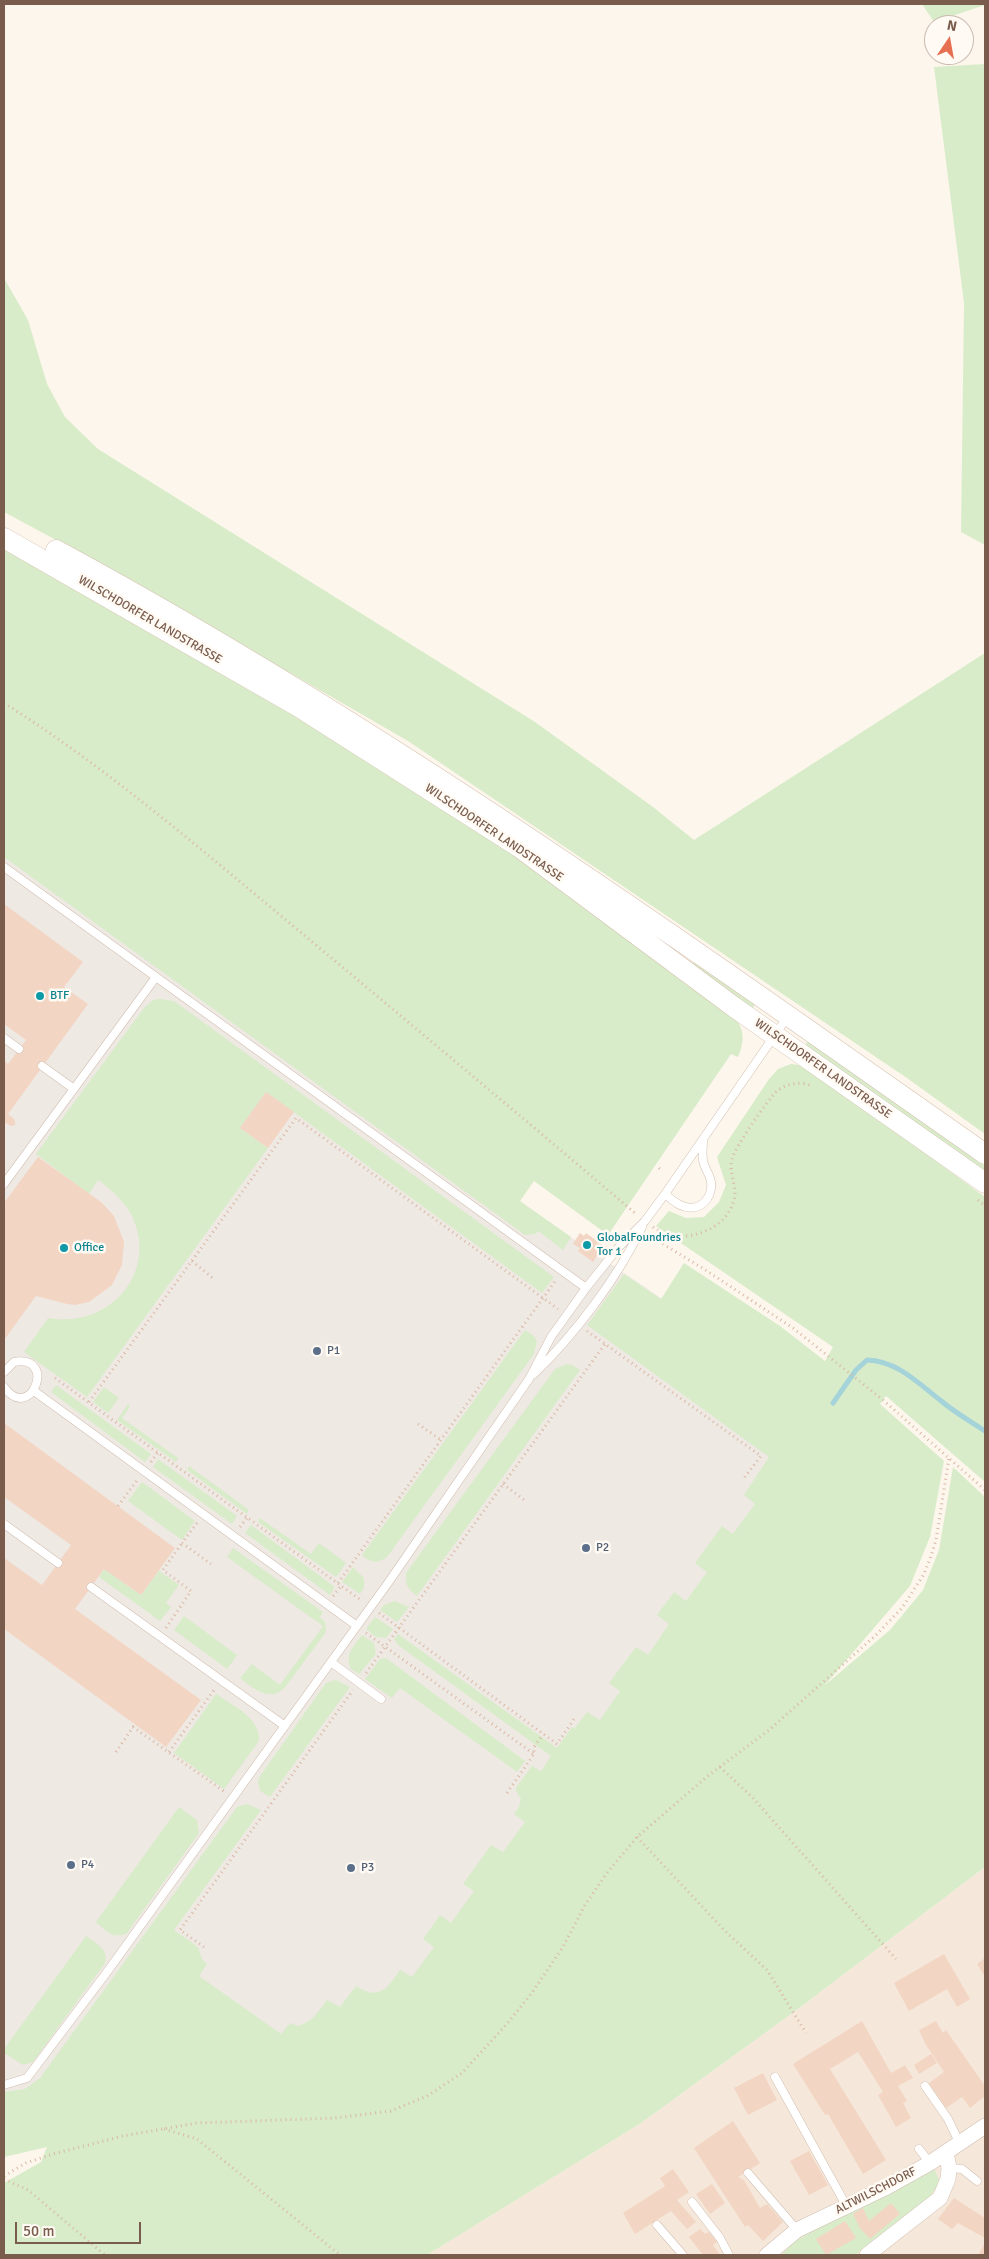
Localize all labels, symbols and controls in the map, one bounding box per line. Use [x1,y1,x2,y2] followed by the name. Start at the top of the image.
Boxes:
[924,15,974,65] north arrow
[945,16,959,35] text: N
[75,573,225,667] street label: WILSCHDORFER LANDSTRASSE
[422,781,566,885] street label: WILSCHDORFER LANDSTRASSE
[50,989,69,1003] place label: BTF
[34,990,46,1002] marker: BTF
[752,1016,894,1122] street label: WILSCHDORFER LANDSTRASSE
[597,1231,681,1259] place label: GlobalFoundries Tor 1
[581,1239,593,1251] marker: GlobalFoundries Tor 1
[74,1241,104,1255] place label: Office
[58,1242,70,1254] marker: Office
[327,1344,340,1358] place label: P1
[311,1345,323,1357] marker: P1
[596,1541,609,1555] place label: P2
[580,1542,592,1554] marker: P2
[81,1858,94,1872] place label: P4
[65,1859,77,1871] marker: P4
[361,1861,374,1875] place label: P3
[345,1862,357,1874] marker: P3
[833,2164,919,2218] street label: ALTWILSCHDORF
[18,2212,144,2244] scale bar
[23,2222,54,2240] text: 50 m

